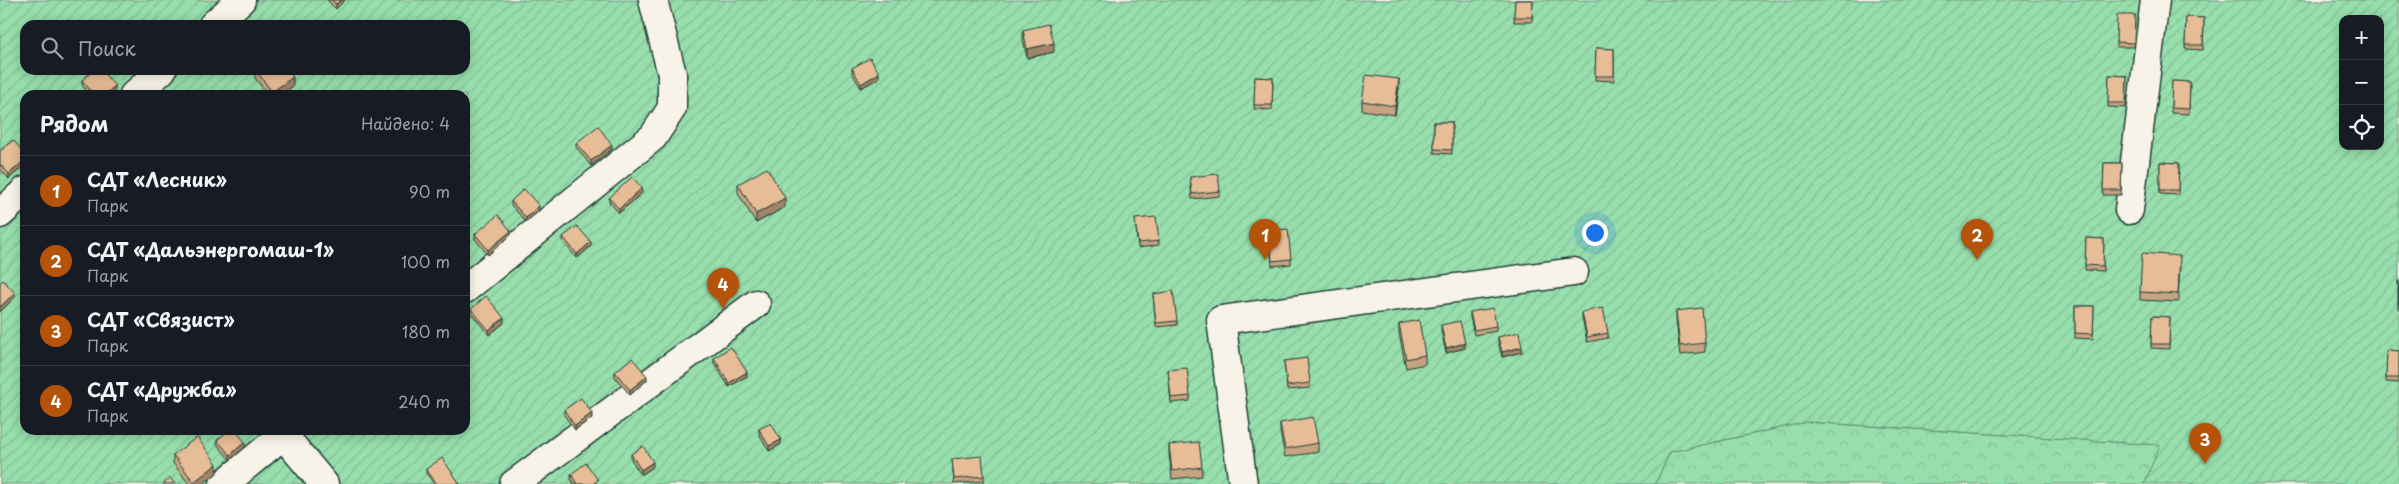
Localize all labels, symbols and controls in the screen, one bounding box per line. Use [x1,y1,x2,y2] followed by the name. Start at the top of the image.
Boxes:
[2339,15,2384,150] map controls
[2339,15,2384,60] button: +
[20,20,470,75] search box
[38,34,66,62] icon: search
[78,34,136,62] text: Поиск
[2339,60,2384,105] button: −
[2339,105,2384,150] button: locate
[40,107,108,139] text: Рядом
[361,111,450,135] text: Найдено: 4
[87,165,227,193] text: СДТ «Лесник»
[52,179,60,203] text: 1
[409,179,450,203] text: 90 m
[87,193,128,217] text: Парк
[1249,219,1281,260] pin: 1
[1961,219,1993,260] pin: 2
[1582,220,1608,246] your location
[87,235,334,263] text: СДТ «Дальэнергомаш-1»
[50,249,62,273] text: 2
[401,249,450,273] text: 100 m
[87,263,128,287] text: Парк
[707,268,739,309] pin: 4
[87,305,235,333] text: СДТ «Связист»
[51,319,61,343] text: 3
[402,319,450,343] text: 180 m
[87,333,128,357] text: Парк
[87,375,237,403] text: СДТ «Дружба»
[51,389,61,413] text: 4
[398,389,450,413] text: 240 m
[87,403,128,427] text: Парк
[2189,423,2221,464] pin: 3

